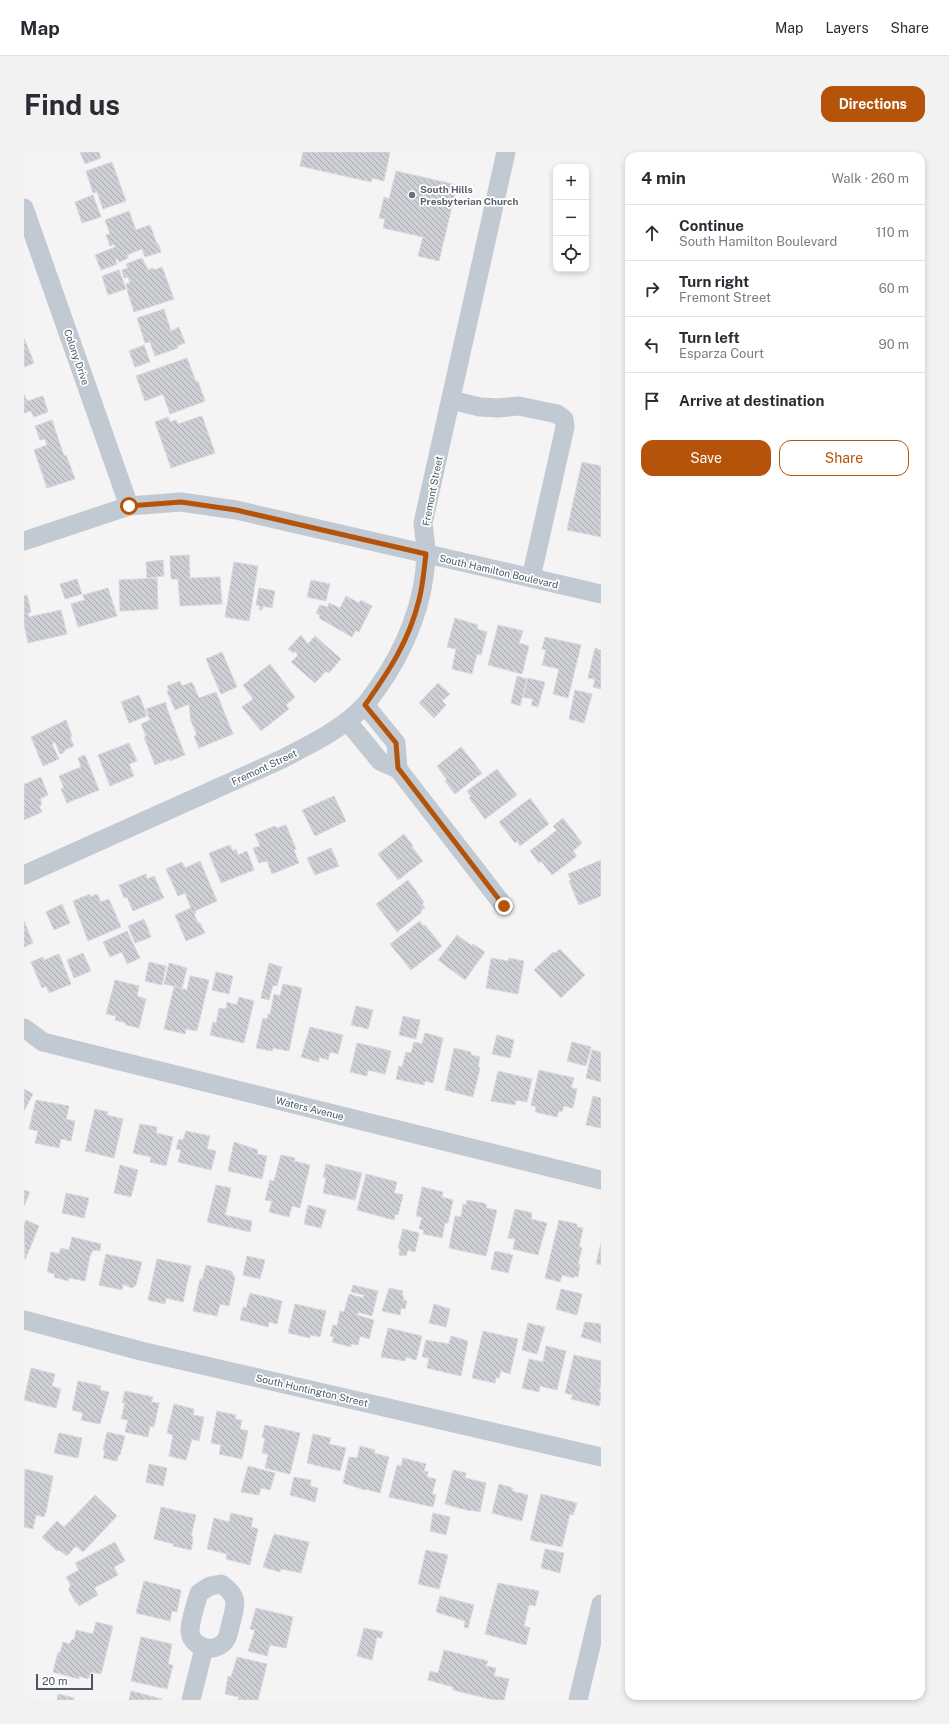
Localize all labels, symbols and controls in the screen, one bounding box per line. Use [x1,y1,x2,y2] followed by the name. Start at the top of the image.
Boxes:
[20,17,60,39] text: Map
[775,20,803,36] text: Map
[825,20,869,36] text: Layers
[891,20,929,36] text: Share
[821,86,925,122] button: Directions
[24,88,120,121] text: Find us
[553,164,589,272] map controls
[553,164,589,200] button: +
[641,168,686,188] text: 4 min
[831,171,909,186] text: Walk · 260 m
[420,183,518,207] place label: South Hills Presbyterian Church
[407,190,417,200] marker: South Hills Presbyterian Church
[553,200,589,236] button: −
[679,217,744,234] text: Continue
[641,222,663,244] icon: ahead
[876,225,909,240] text: 110 m
[679,234,837,249] text: South Hamilton Boulevard
[553,236,589,272] button: locate
[679,273,749,290] text: Turn right
[641,278,663,300] icon: right
[879,281,909,296] text: 60 m
[679,290,771,305] text: Fremont Street
[62,328,92,387] street label: Colony Drive
[679,329,740,346] text: Turn left
[641,334,663,356] icon: left
[879,337,909,352] text: 90 m
[679,346,764,361] text: Esparza Court
[641,390,663,412] icon: arrive
[679,392,824,409] text: Arrive at destination
[641,440,771,476] button: Save
[779,440,909,476] button: Share
[419,455,445,527] street label: Fremont Street
[120,497,138,515] route start
[438,551,560,591] street label: South Hamilton Boulevard
[229,747,299,787] street label: Fremont Street
[495,897,513,915] route end
[275,1094,346,1122] street label: Waters Avenue
[255,1371,369,1409] street label: South Huntington Street
[36,1672,93,1691] scale bar
[42,1675,67,1687] text: 20 m

